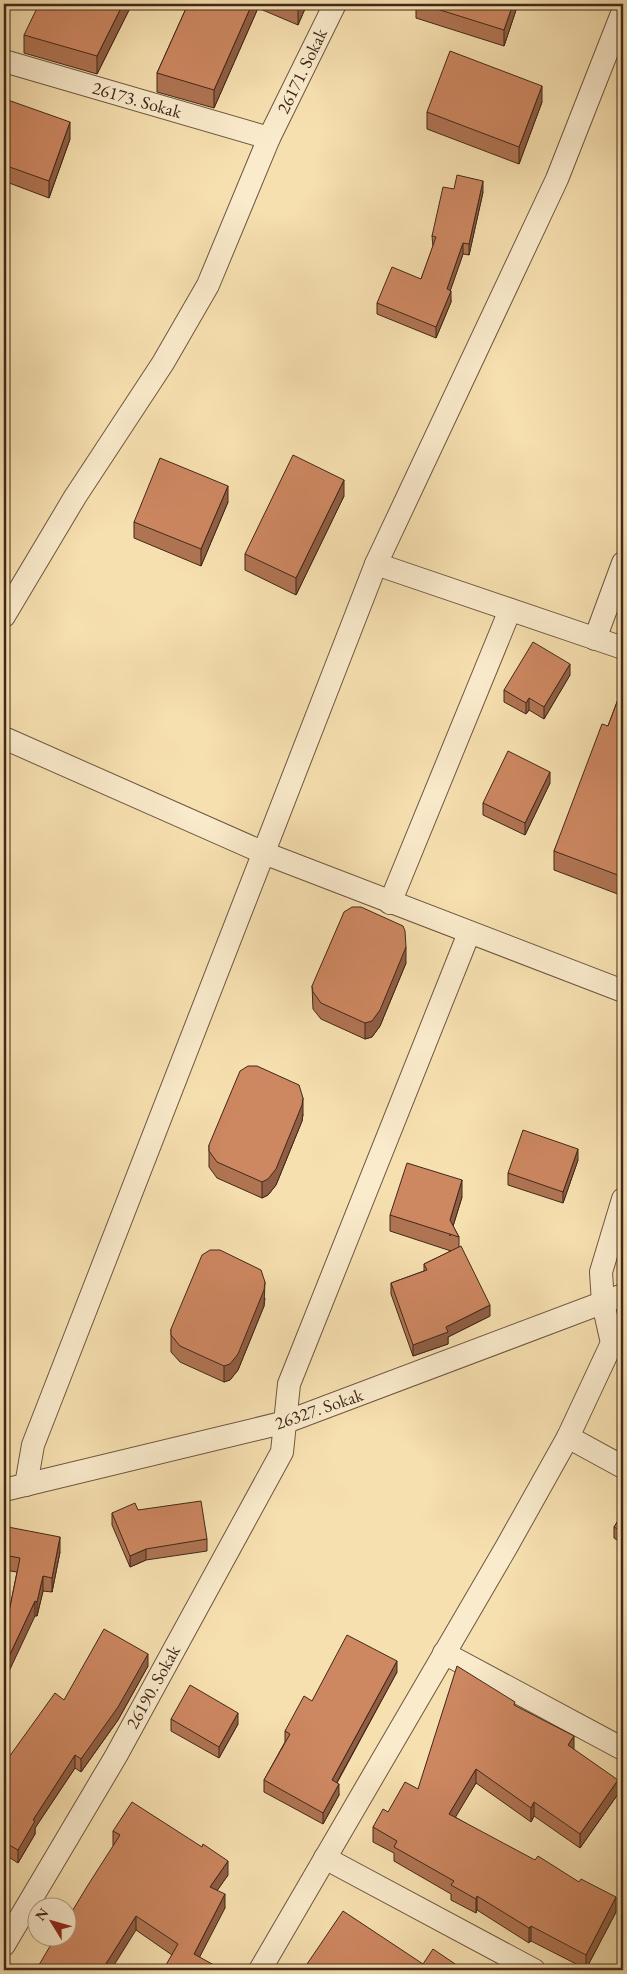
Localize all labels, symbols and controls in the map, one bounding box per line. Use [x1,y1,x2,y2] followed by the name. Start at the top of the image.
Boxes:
[271,24,332,117] street label: 26171. Sokak
[90,76,185,123] street label: 26173. Sokak
[272,1382,367,1434] street label: 26327. Sokak
[120,1640,185,1733] street label: 26190. Sokak
[28,1896,78,1946] north arrow
[31,1904,53,1924] text: N

